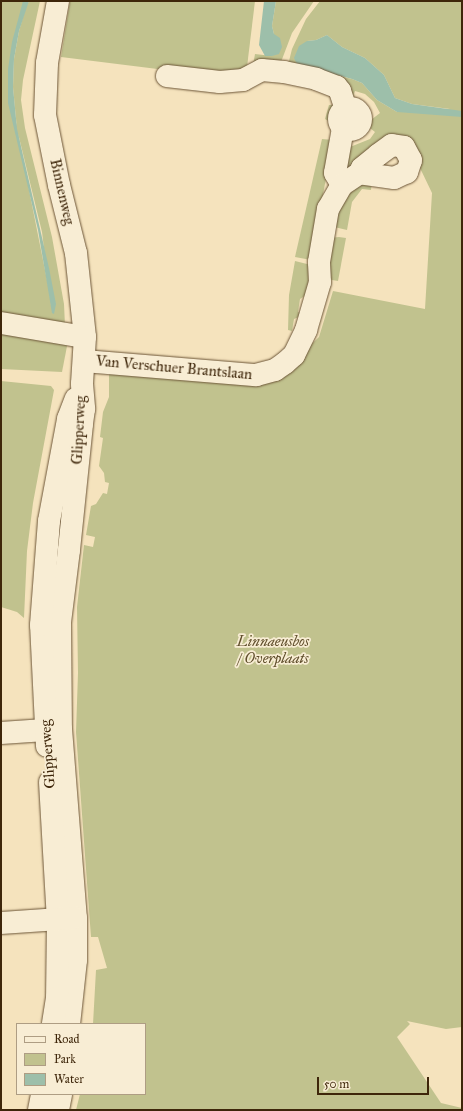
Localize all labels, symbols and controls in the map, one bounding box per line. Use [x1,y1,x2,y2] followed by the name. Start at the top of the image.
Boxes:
[46,157,78,227] street label: Binnenweg
[95,352,253,384] street label: Van Verschuer Brantslaan
[68,395,90,465] street label: Glipperweg
[237,632,309,667] park label: Linnaeusbos / Overplaats
[37,719,59,789] street label: Glipperweg
[16,1023,146,1095] legend
[54,1032,80,1046] text: Road
[54,1052,76,1066] text: Park
[319,1069,431,1095] scale bar
[54,1072,84,1086] text: Water
[324,1077,349,1091] text: 50 m

